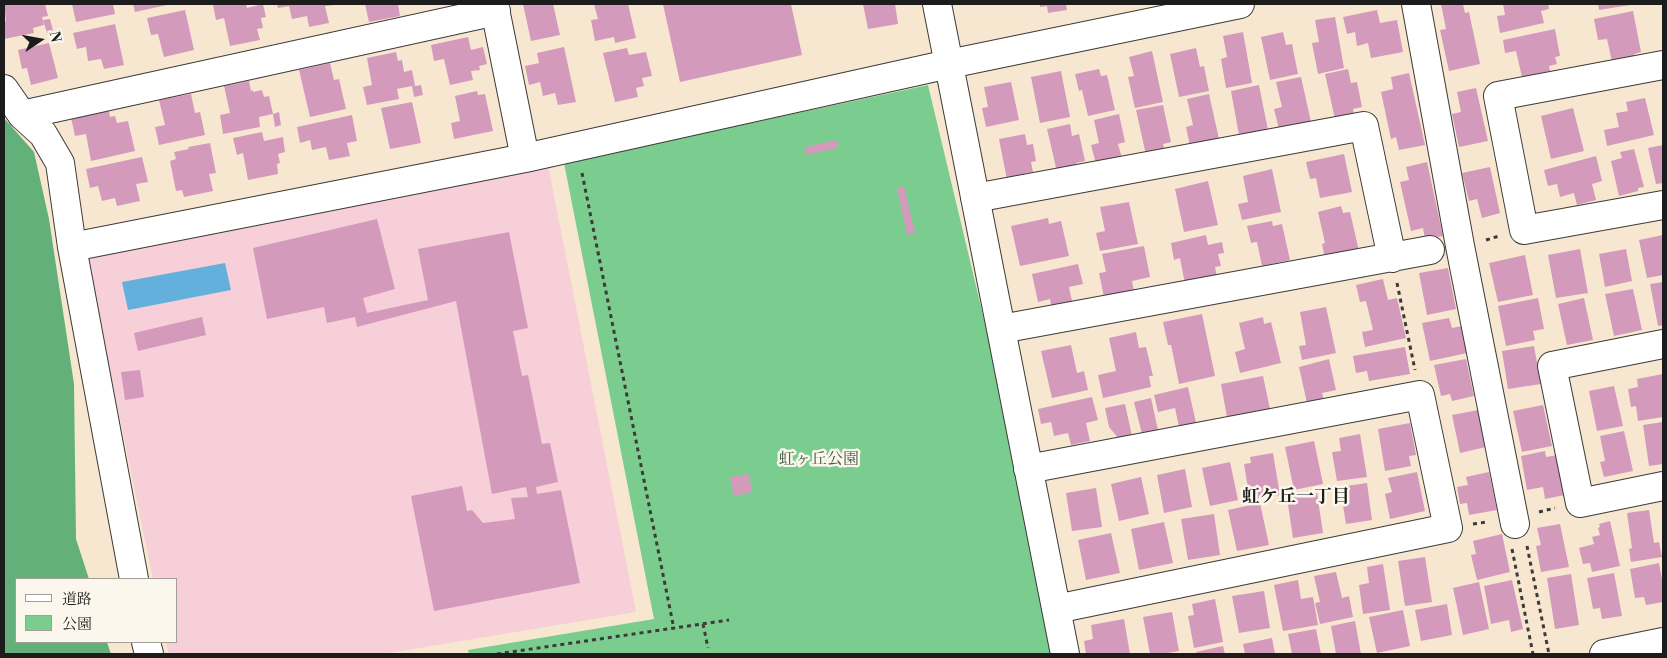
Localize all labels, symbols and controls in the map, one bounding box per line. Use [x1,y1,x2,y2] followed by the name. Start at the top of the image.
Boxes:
[15,15,65,65] north arrow
[45,30,65,44] text: N
[779,450,859,470] park label: 虹ヶ丘公園
[1242,487,1350,509] district label: 虹ケ丘一丁目
[15,578,178,643] legend
[62,590,92,609] text: 道路
[62,615,92,634] text: 公園

